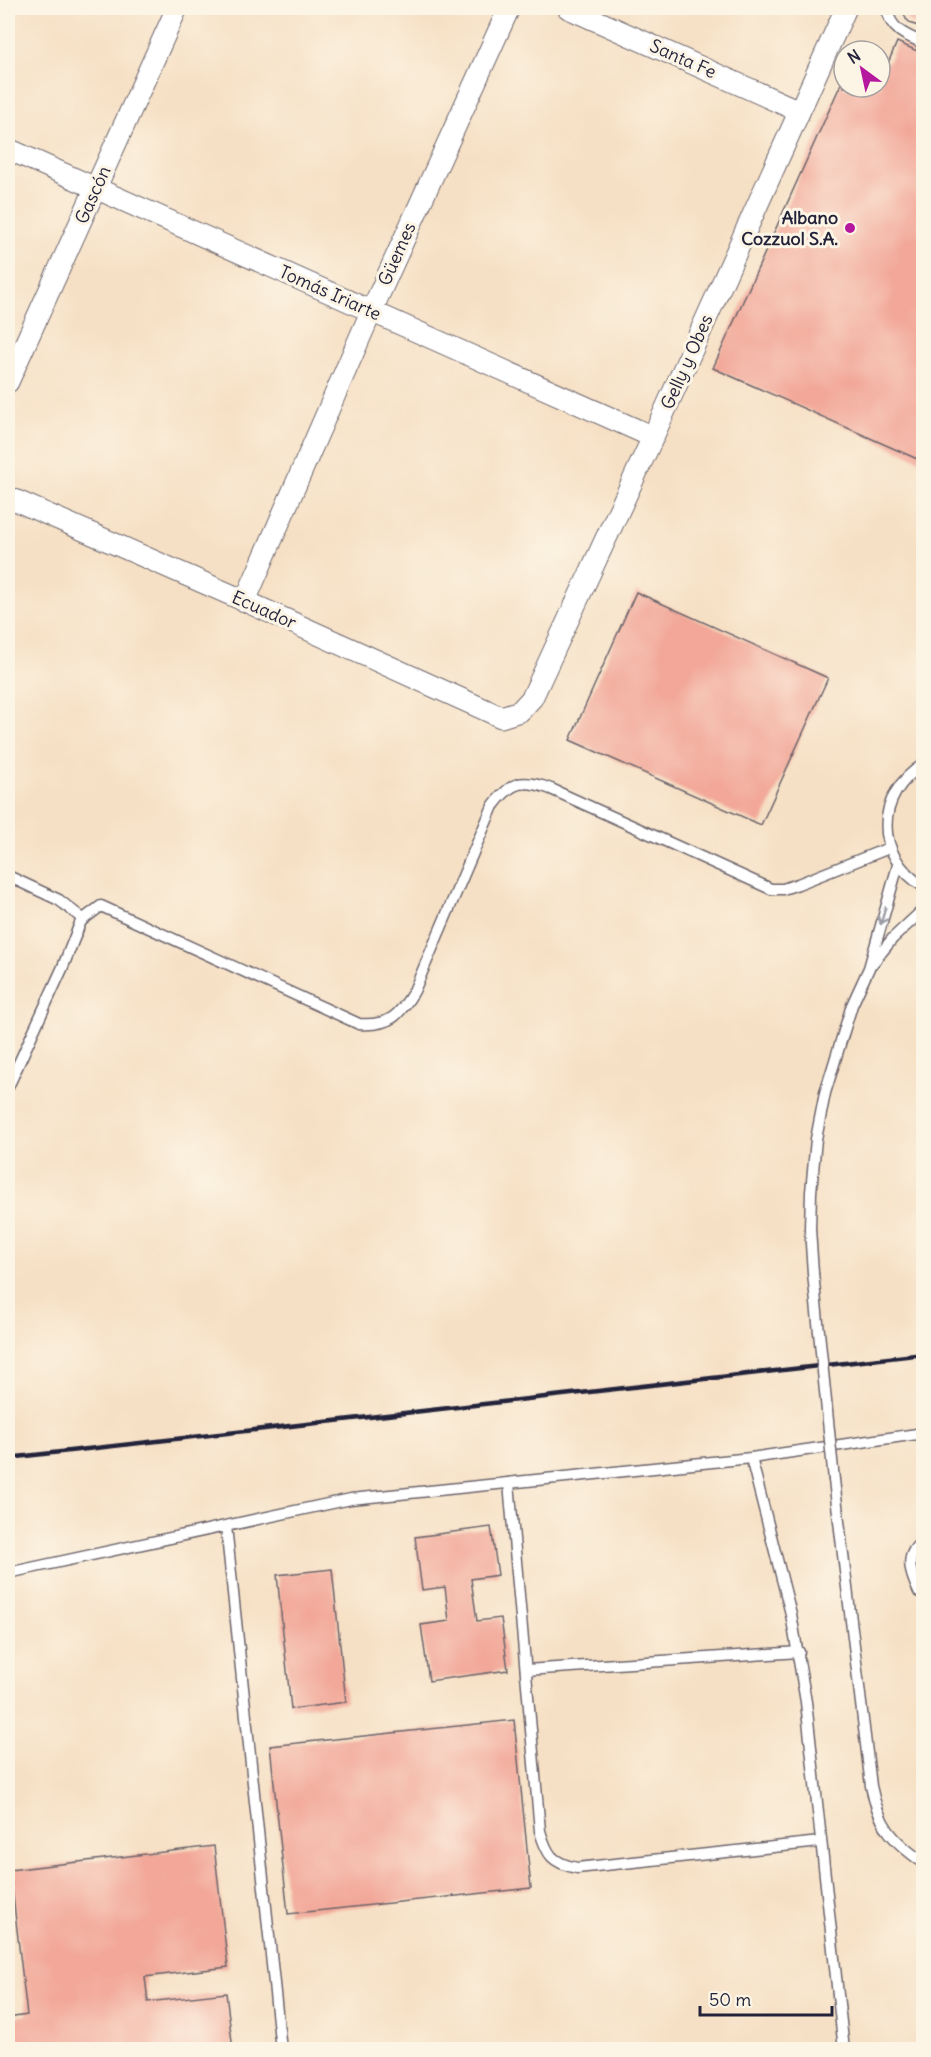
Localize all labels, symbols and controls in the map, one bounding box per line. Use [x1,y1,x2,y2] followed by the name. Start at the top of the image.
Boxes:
[647,34,720,83] street label: Santa Fe
[832,39,892,99] north arrow
[844,45,864,68] text: N
[70,162,115,227] street label: Gascón
[741,206,838,250] place label: Albano Cozzuol S.A.
[372,219,421,289] street label: Güemes
[843,221,857,235] marker: Albano Cozzuol S.A.
[276,260,385,325] street label: Tomás Iriarte
[655,311,718,413] street label: Gelly y Obes
[228,585,301,634] street label: Ecuador
[877,906,889,925] one-way arrow
[700,1979,832,2017] scale bar
[709,1988,751,2011] text: 50 m

